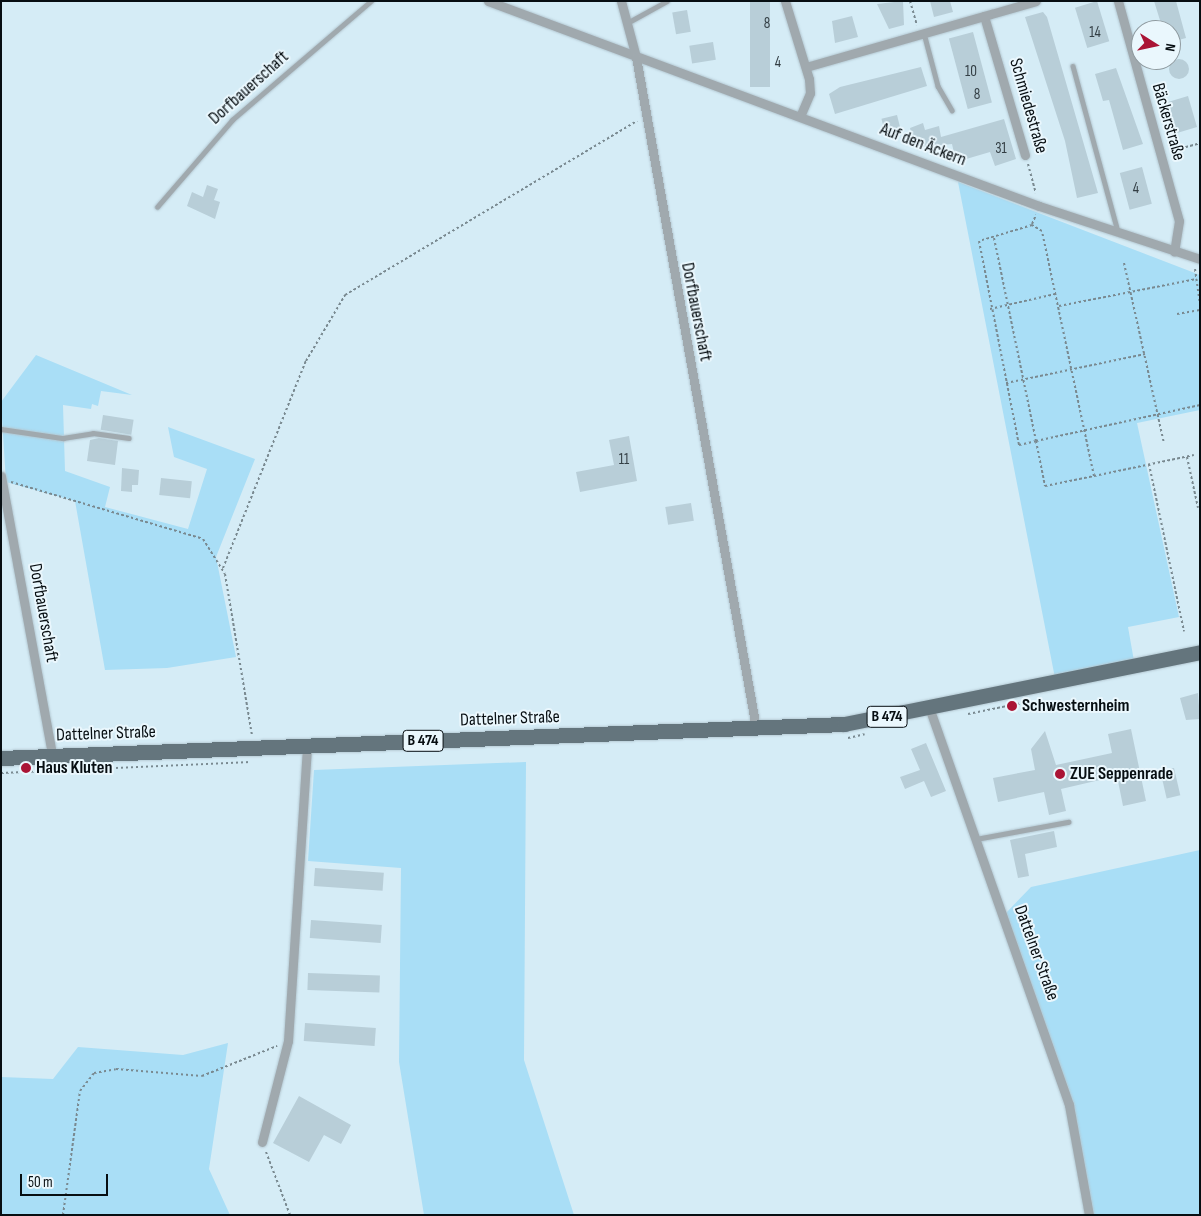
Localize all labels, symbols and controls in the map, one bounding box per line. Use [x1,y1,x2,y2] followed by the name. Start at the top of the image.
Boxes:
[764,15,770,33] house number: 8
[1131,20,1181,70] north arrow
[1089,24,1101,42] house number: 14
[1161,42,1179,53] text: N
[205,47,293,129] street label: Dorfbauerschaft
[775,54,781,72] house number: 4
[1004,56,1052,156] street label: Schmiedestraße
[965,63,977,81] house number: 10
[1147,81,1189,163] street label: Bäckerstraße
[974,86,980,104] house number: 8
[877,119,969,171] street label: Auf den Äckern
[995,140,1007,158] house number: 31
[1133,180,1139,198] house number: 4
[676,261,716,363] street label: Dorfbauerschaft
[619,451,629,469] house number: 11
[24,562,62,664] street label: Dorfbauerschaft
[1022,695,1129,717] place label: Schwesternheim
[1006,700,1018,712] marker: Schwesternheim
[866,704,908,730] road number: B 474
[460,706,560,732] street label: Dattelner Straße
[56,721,156,747] street label: Dattelner Straße
[402,728,444,754] road number: B 474
[36,757,112,779] place label: Haus Kluten
[20,762,32,774] marker: Haus Kluten
[1070,763,1173,785] place label: ZUE Seppenrade
[1054,768,1066,780] marker: ZUE Seppenrade
[1009,902,1063,1004] street label: Dattelner Straße
[22,1164,110,1196] scale bar
[28,1173,53,1192] text: 50 m

